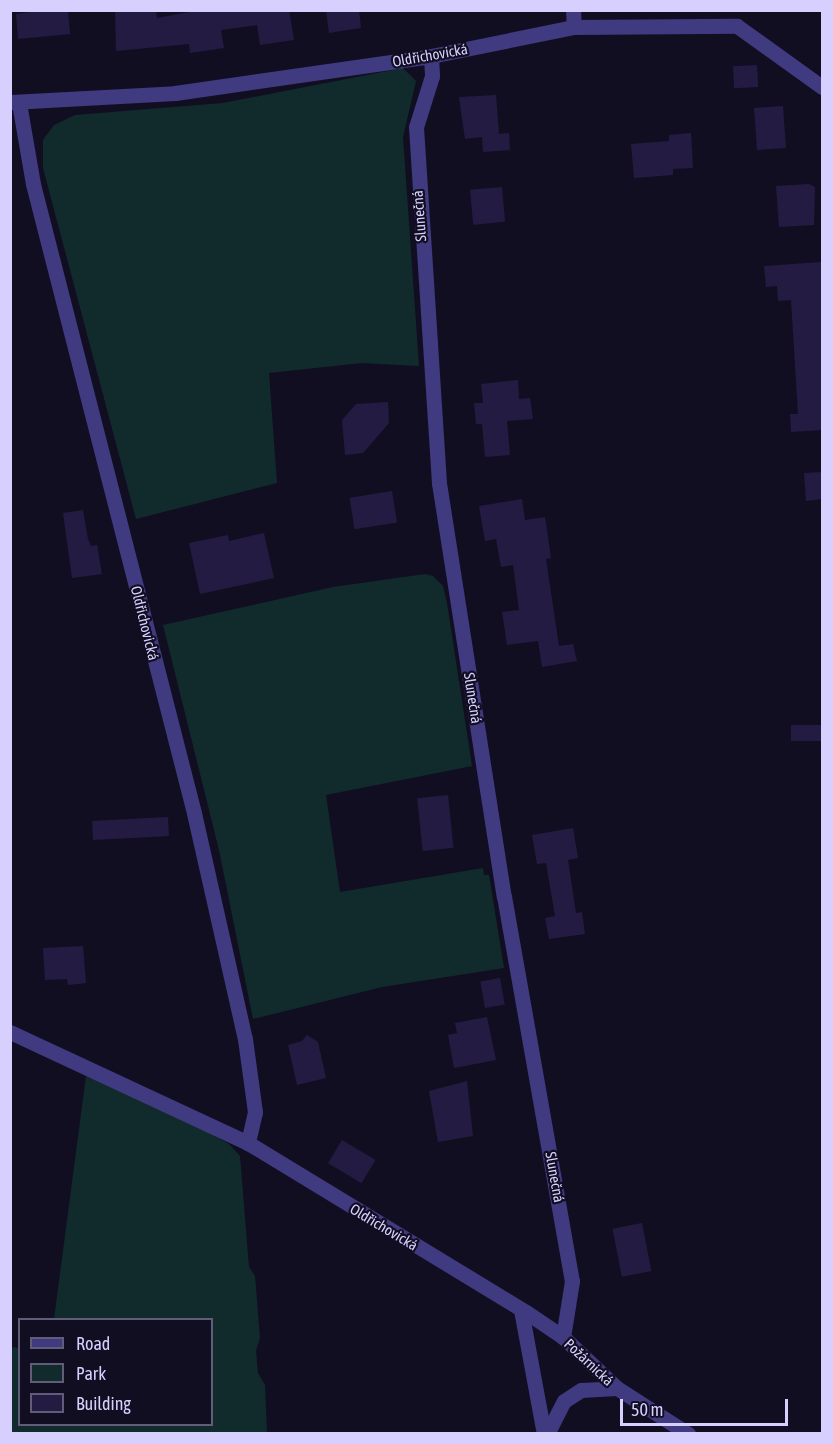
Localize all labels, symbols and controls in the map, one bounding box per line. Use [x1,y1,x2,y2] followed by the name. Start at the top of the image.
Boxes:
[391,40,469,70] street label: Oldřichovická
[408,190,430,242] street label: Slunečná
[127,584,163,662] street label: Oldřichovická
[460,671,486,725] street label: Slunečná
[542,1150,568,1204] street label: Slunečná
[347,1200,421,1254] street label: Oldřichovická
[18,1318,213,1426] legend
[76,1333,110,1354] text: Road
[561,1335,617,1389] street label: Požárnická
[76,1363,106,1384] text: Park
[623,1387,791,1425] scale bar
[76,1393,131,1414] text: Building
[631,1399,663,1420] text: 50 m

